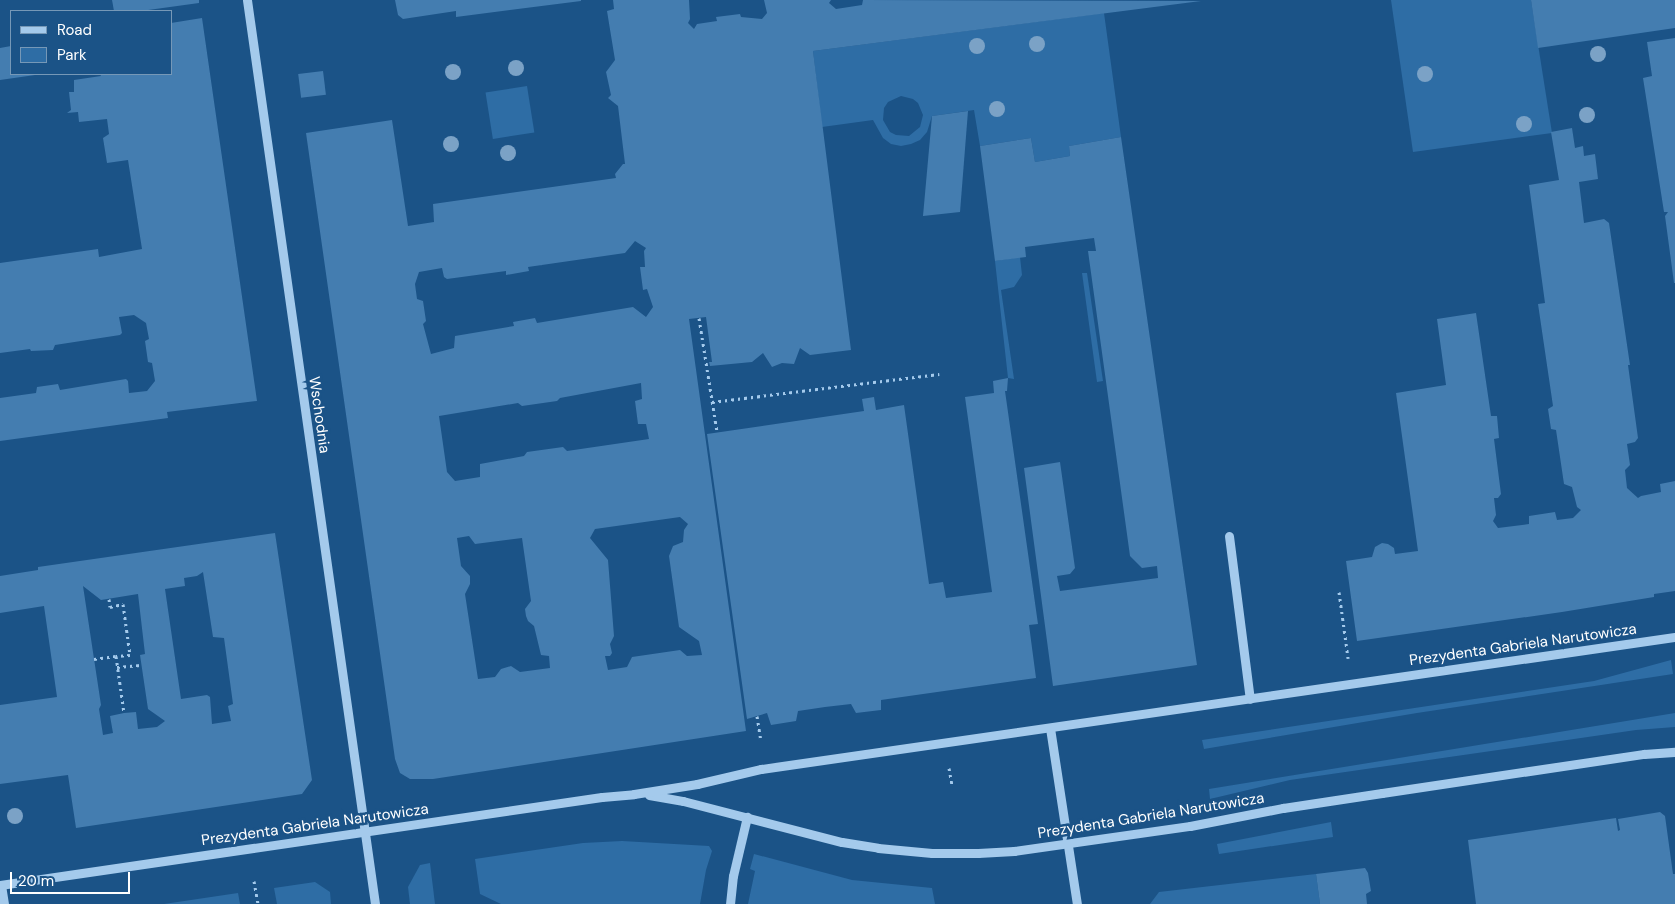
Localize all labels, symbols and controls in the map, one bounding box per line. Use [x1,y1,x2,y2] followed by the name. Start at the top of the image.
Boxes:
[10,10,172,75] legend
[57,20,92,40] text: Road
[57,45,87,65] text: Park
[305,375,333,455] street label: Wschodnia
[1408,620,1638,670] street label: Prezydenta Gabriela Narutowicza
[1036,789,1266,843] street label: Prezydenta Gabriela Narutowicza
[200,800,430,850] street label: Prezydenta Gabriela Narutowicza
[12,862,132,894] scale bar
[18,871,54,891] text: 20 m

